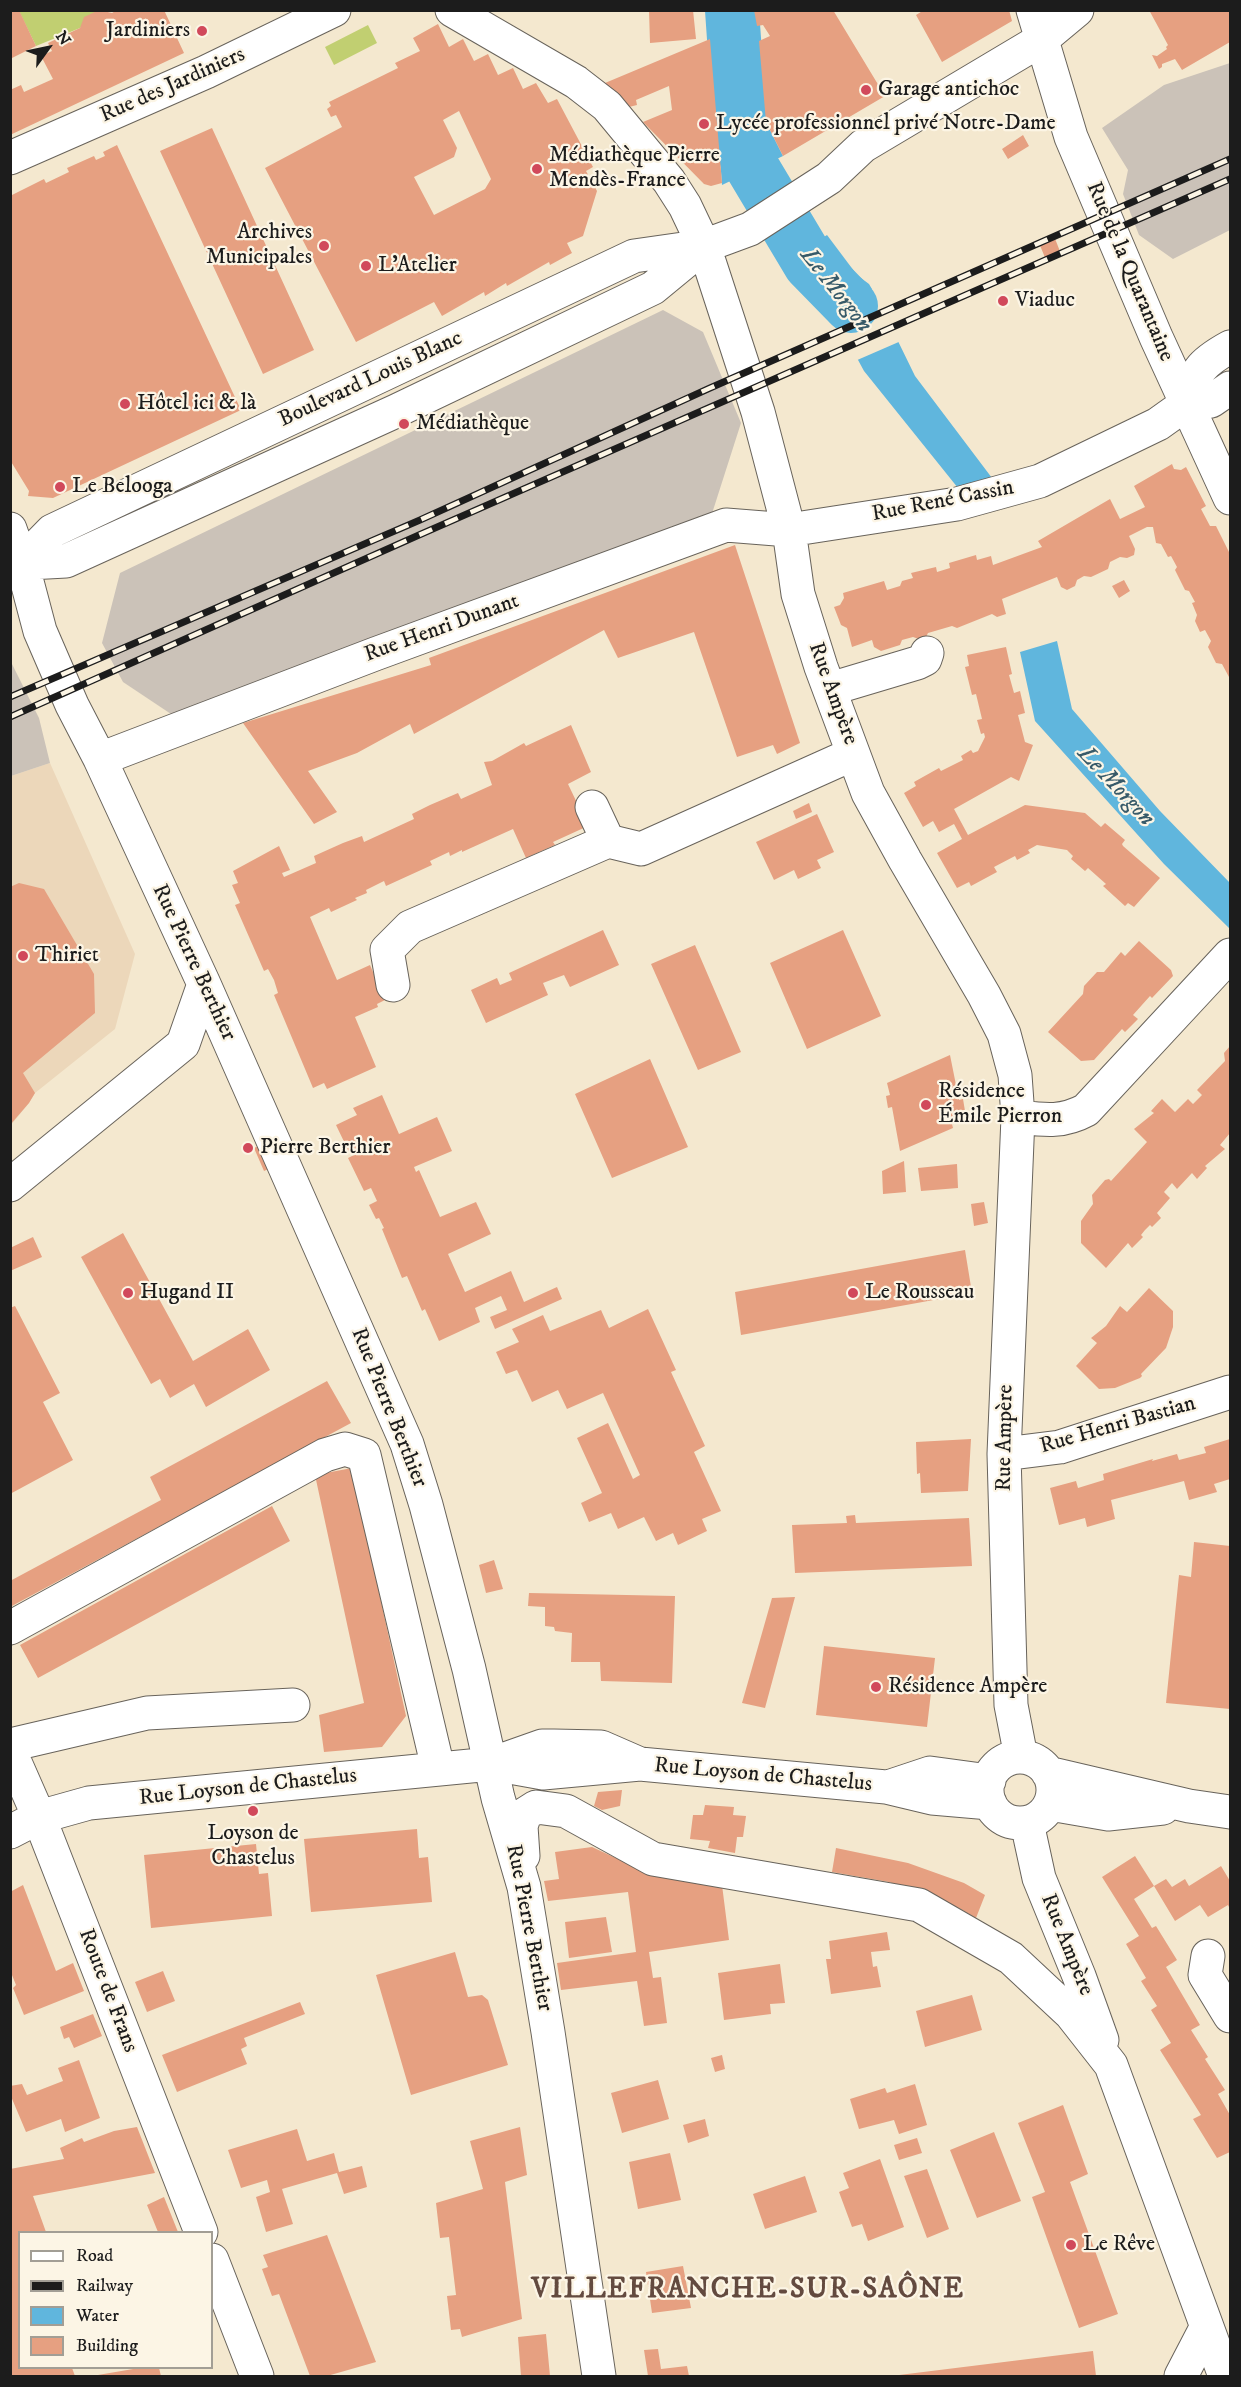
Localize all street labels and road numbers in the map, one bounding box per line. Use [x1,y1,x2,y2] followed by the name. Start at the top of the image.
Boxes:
[97,42,249,130] street label: Rue des Jardiniers
[1079,178,1179,366] street label: Rue de la Quarantaine
[275,326,467,434] street label: Boulevard Louis Blanc
[870,475,1016,529] street label: Rue René Cassin
[361,589,523,669] street label: Rue Henri Dunant
[801,639,863,749] street label: Rue Ampère
[145,881,241,1045] street label: Rue Pierre Berthier
[344,1324,432,1492] street label: Rue Pierre Berthier
[992,1384,1020,1492] street label: Rue Ampère
[1037,1391,1199,1461] street label: Rue Henri Bastian
[653,1753,873,1799] street label: Rue Loyson de Chastelus
[138,1763,358,1813] street label: Rue Loyson de Chastelus
[499,1842,557,2014] street label: Rue Pierre Berthier
[1034,1890,1098,2000] street label: Rue Ampère
[71,1925,143,2057] street label: Route de Frans

